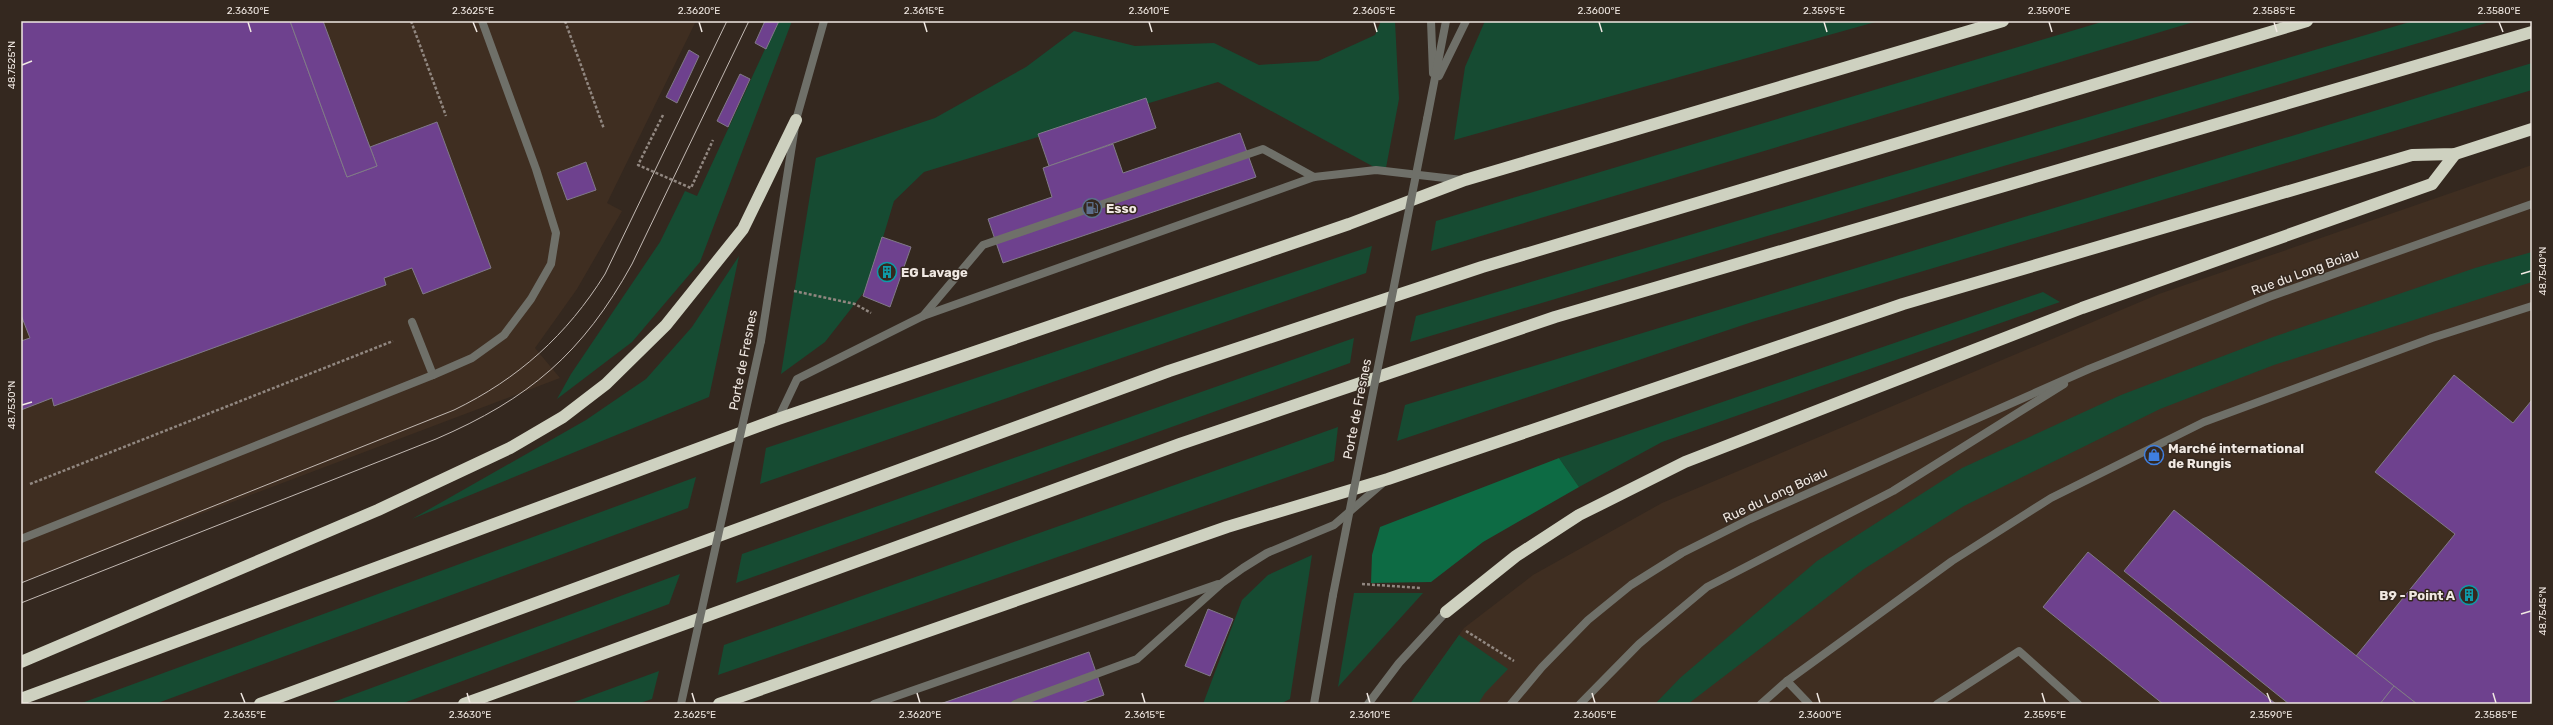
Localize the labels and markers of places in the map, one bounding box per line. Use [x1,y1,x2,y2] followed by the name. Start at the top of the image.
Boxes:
[1081,197,1103,219] fuel station icon: Esso
[1106,201,1137,216] place label: Esso
[876,261,898,283] building icon: EG Lavage
[901,265,968,280] place label: EG Lavage
[2168,441,2304,471] place label: Marché international de Rungis
[2143,444,2165,466] shop icon: Marché international de Rungis
[2458,584,2480,606] building icon: B9 - Point A
[2379,588,2456,603] place label: B9 - Point A

